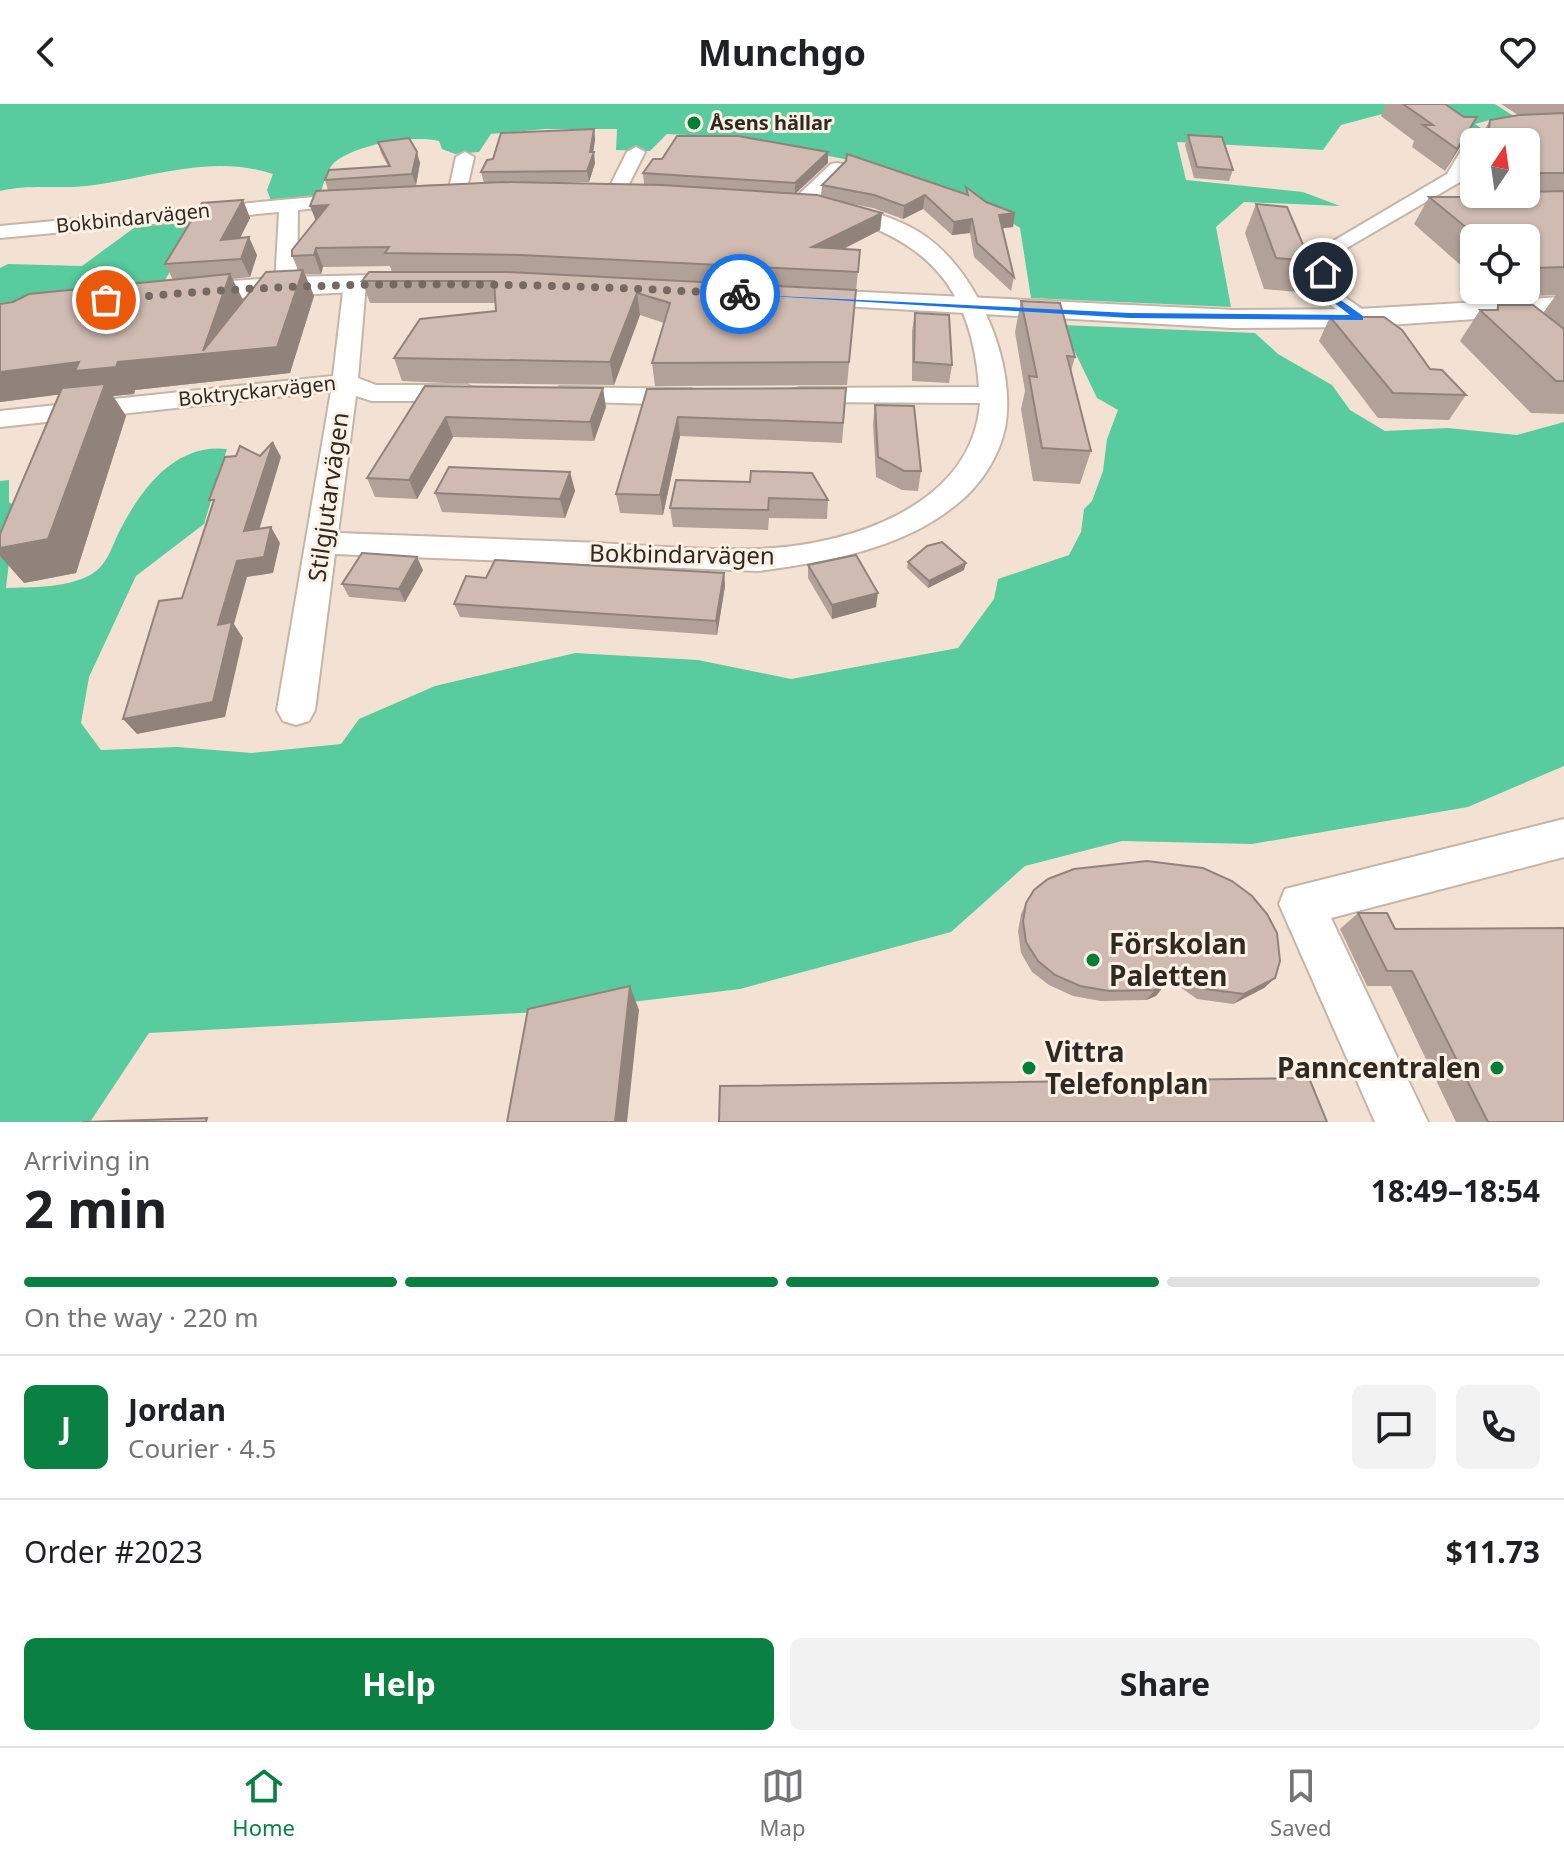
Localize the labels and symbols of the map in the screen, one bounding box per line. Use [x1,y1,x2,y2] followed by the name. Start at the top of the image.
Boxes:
[710,109,832,136] place label: Åsens hällar
[685,114,703,132] marker: Åsens hällar
[1460,128,1540,208] north arrow
[55,196,211,239] street label: Bokbindarvägen
[1289,238,1357,306] pin
[700,254,780,334] courier
[72,266,140,334] pin
[177,369,337,412] street label: Boktryckarvägen
[299,410,356,584] street label: Stilgjutarvägen
[589,535,775,572] street label: Bokbindarvägen
[1109,924,1247,994] place label: Förskolan Paletten
[1084,951,1102,969] marker: Förskolan Paletten
[1045,1032,1209,1102] place label: Vittra Telefonplan
[1277,1048,1481,1086] place label: Panncentralen
[1020,1059,1038,1077] marker: Vittra Telefonplan
[1488,1059,1506,1077] marker: Panncentralen

